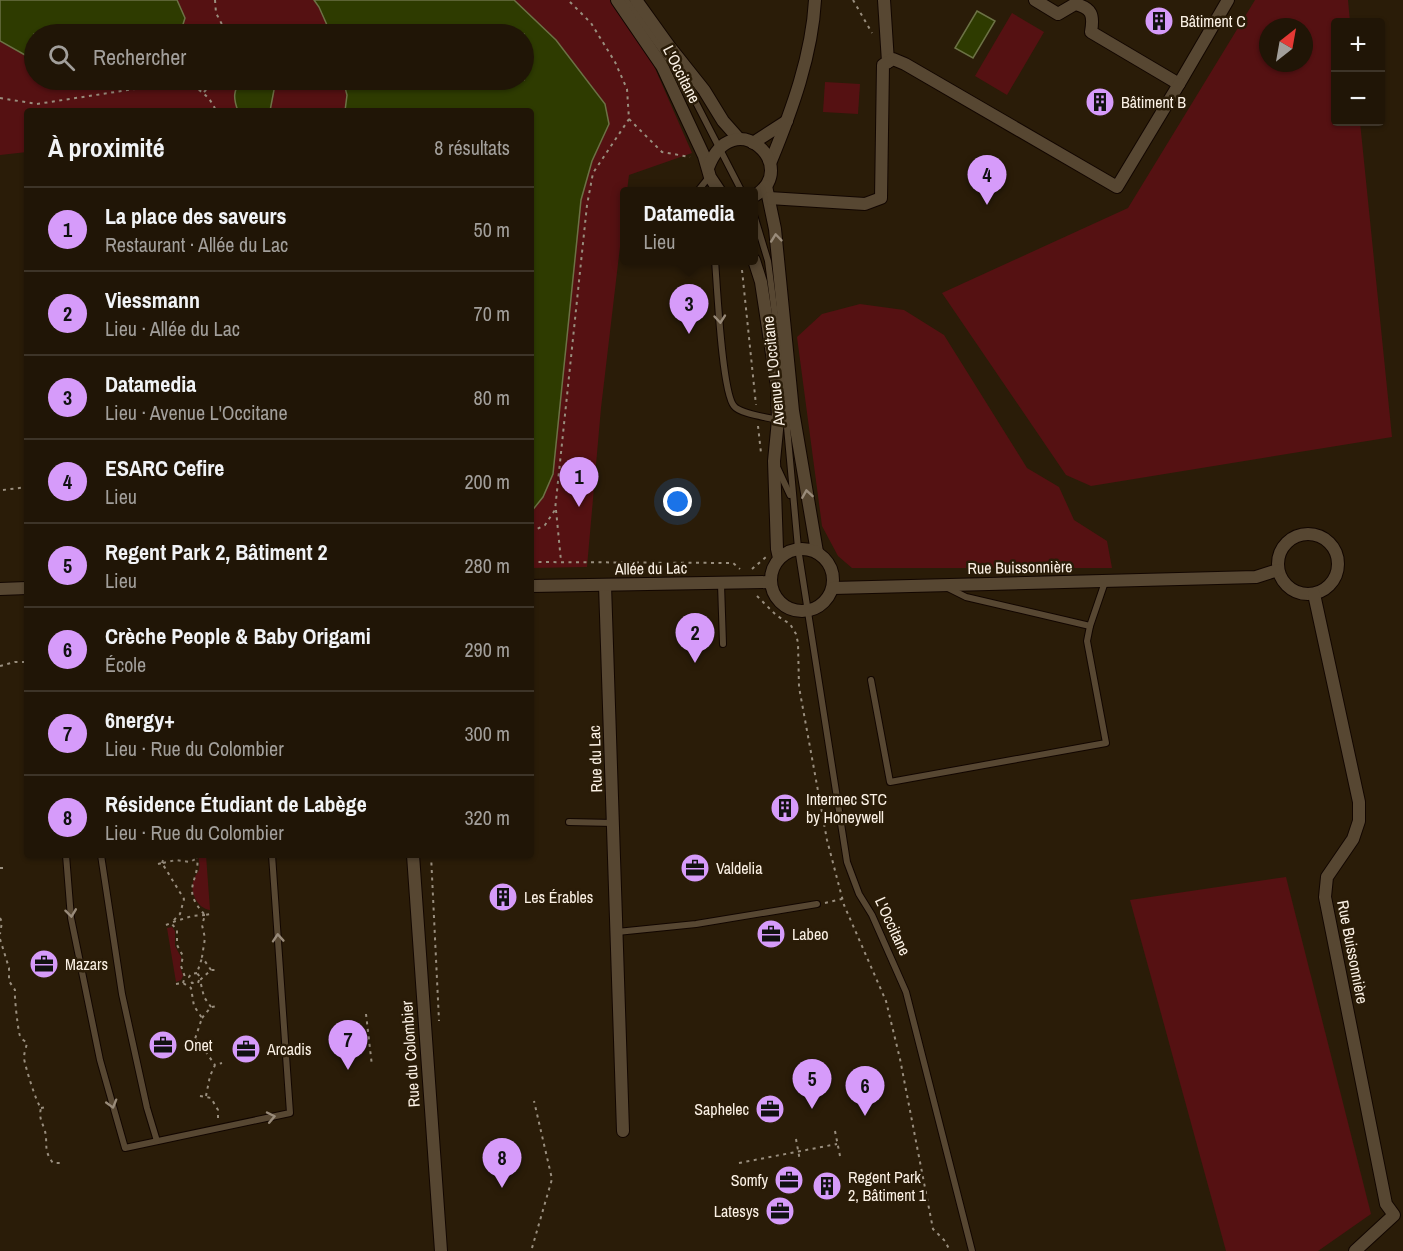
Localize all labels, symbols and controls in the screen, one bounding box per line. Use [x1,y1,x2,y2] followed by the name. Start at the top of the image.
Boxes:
[1143,5,1175,37] building icon: Bâtiment C
[1180,10,1246,32] place label: Bâtiment C
[1259,18,1313,72] north arrow
[1331,18,1385,126] map controls
[1331,18,1385,72] button: +
[24,24,534,90] search box
[45,41,78,74] icon: search
[658,41,706,107] street label: L'Occitane
[93,42,186,72] text: Rechercher
[1331,72,1385,126] button: −
[1084,86,1116,118] building icon: Bâtiment B
[1121,91,1186,113] place label: Bâtiment B
[48,130,165,165] text: À proximité
[434,134,510,161] text: 8 résultats
[968,156,1006,205] pin: 4
[620,187,758,265] popup
[643,198,735,228] text: Datamedia
[105,201,287,231] text: La place des saveurs
[63,216,72,243] text: 1
[474,216,510,243] text: 50 m
[643,228,675,255] text: Lieu
[105,231,288,258] text: Restaurant · Allée du Lac
[770,234,783,243] one-way arrow
[670,284,708,334] pin: 3
[105,285,200,315] text: Viessmann
[63,300,72,327] text: 2
[474,300,510,327] text: 70 m
[713,314,726,323] one-way arrow
[105,315,240,342] text: Lieu · Allée du Lac
[756,315,790,428] street label: Avenue L'Occitane
[105,369,196,399] text: Datamedia
[63,384,72,411] text: 3
[474,384,510,411] text: 80 m
[105,399,288,426] text: Lieu · Avenue L'Occitane
[105,453,224,483] text: ESARC Cefire
[560,458,598,507] pin: 1
[63,468,72,495] text: 4
[464,468,510,495] text: 200 m
[105,483,137,510] text: Lieu
[663,487,692,516] your location
[801,489,813,499] one-way arrow
[105,537,328,567] text: Regent Park 2, Bâtiment 2
[63,552,72,579] text: 5
[464,552,510,579] text: 280 m
[967,555,1073,579] street label: Rue Buissonnière
[614,556,688,580] street label: Allée du Lac
[105,567,137,594] text: Lieu
[676,614,714,663] pin: 2
[105,621,371,651] text: Crèche People & Baby Origami
[63,636,72,663] text: 6
[464,636,510,663] text: 290 m
[105,651,146,678] text: École
[105,705,175,735] text: 6nergy+
[63,720,72,747] text: 7
[464,720,510,747] text: 300 m
[583,725,607,793] street label: Rue du Lac
[105,735,284,762] text: Lieu · Rue du Colombier
[806,788,887,828] place label: Intermec STC by Honeywell
[105,789,367,819] text: Résidence Étudiant de Labège
[769,792,801,824] building icon: Intermec STC by Honeywell
[63,804,72,831] text: 8
[464,804,510,831] text: 320 m
[105,819,284,846] text: Lieu · Rue du Colombier
[679,852,711,884] office icon: Valdelia
[716,857,763,879] place label: Valdelia
[487,881,519,913] building icon: Les Érables
[524,886,593,908] place label: Les Érables
[870,893,916,959] street label: L'Occitane
[1332,898,1374,1006] street label: Rue Buissonnière
[64,909,77,918] one-way arrow
[755,918,787,950] office icon: Labeo
[792,923,828,945] place label: Labeo
[272,934,285,943] one-way arrow
[28,948,60,980] office icon: Mazars
[65,953,108,975] place label: Mazars
[395,1000,425,1108] street label: Rue du Colombier
[328,1020,368,1070] pin: 7
[147,1029,179,1061] office icon: Onet
[230,1033,262,1065] office icon: Arcadis
[184,1034,213,1056] place label: Onet
[266,1038,311,1060] place label: Arcadis
[792,1060,832,1109] pin: 5
[846,1066,884,1116] pin: 6
[754,1093,786,1125] office icon: Saphelec
[105,1098,117,1109] one-way arrow
[694,1098,749,1120] place label: Saphelec
[266,1111,276,1124] one-way arrow
[482,1138,522,1188] pin: 8
[773,1164,805,1196] office icon: Somfy
[848,1166,927,1206] place label: Regent Park 2, Bâtiment 1
[731,1169,768,1191] place label: Somfy
[811,1170,843,1202] building icon: Regent Park 2, Bâtiment 1
[764,1195,796,1227] office icon: Latesys
[714,1200,759,1222] place label: Latesys

